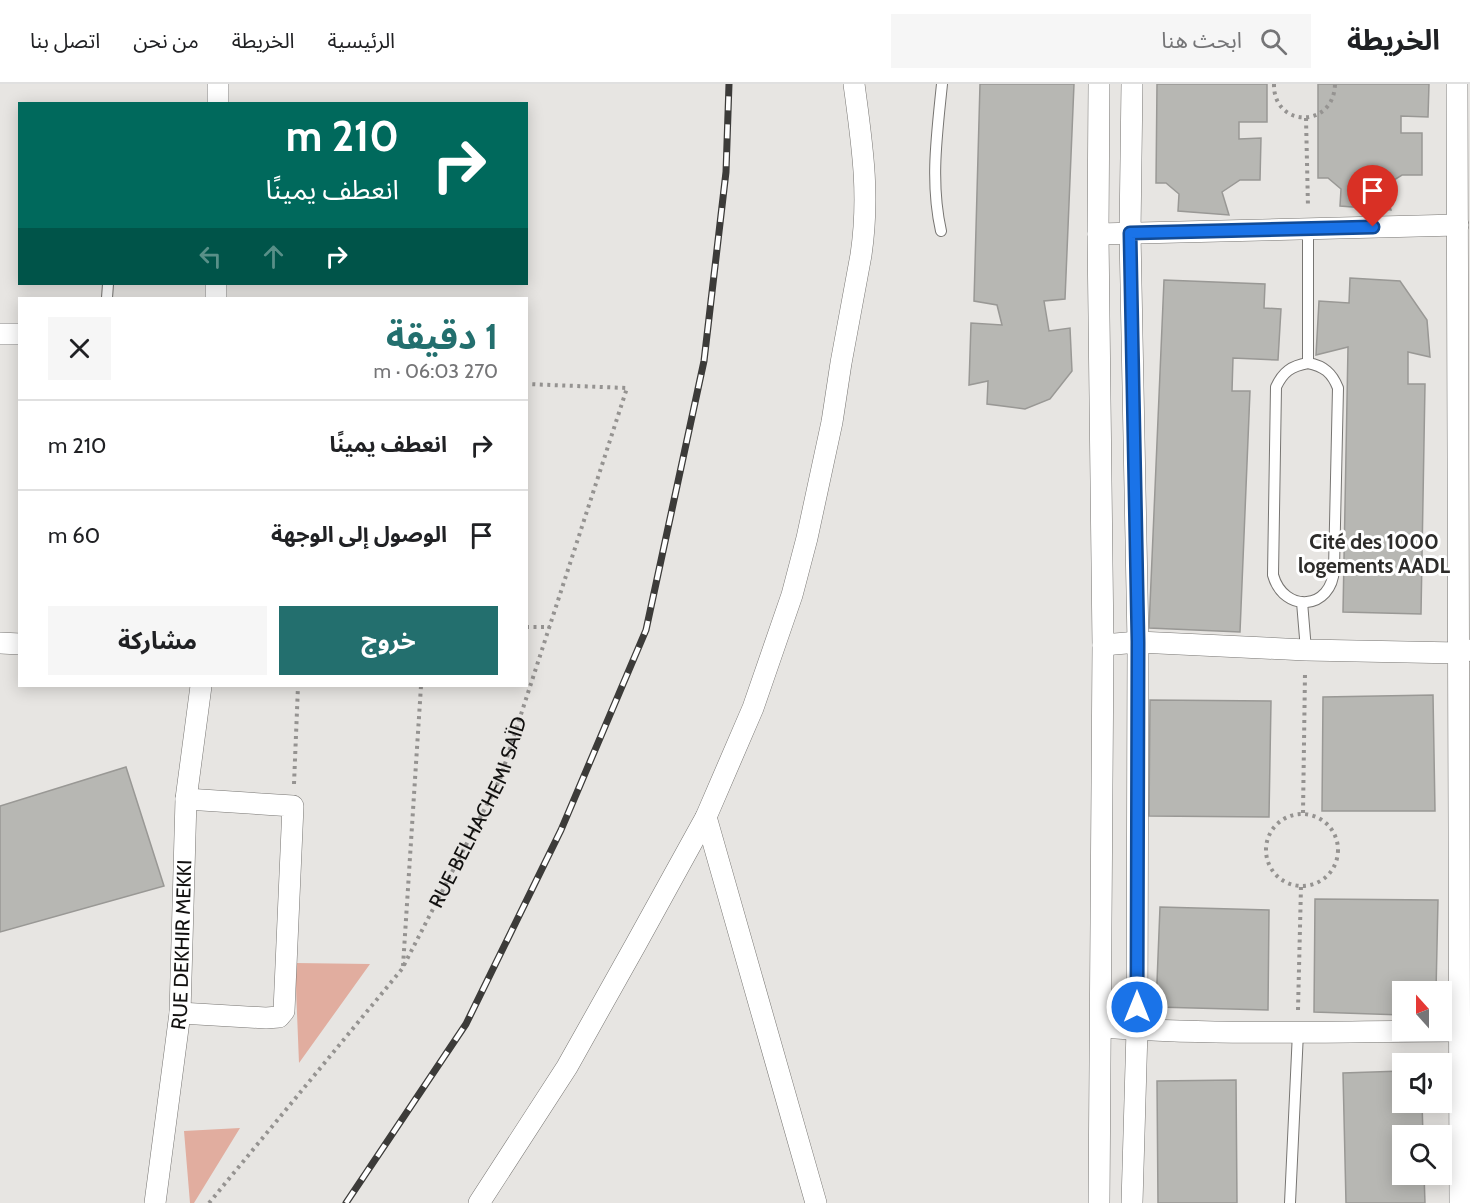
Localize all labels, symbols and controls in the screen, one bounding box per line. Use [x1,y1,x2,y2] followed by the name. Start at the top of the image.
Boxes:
[891,14,1311,68] search box
[1347,23,1440,57] text: الخريطة
[1257,25,1290,58] icon: search
[1161,27,1242,54] text: ابحث هنا
[30,28,100,53] text: اتصل بنا
[133,28,199,53] text: من نحن
[232,28,295,53] text: الخريطة
[328,28,395,53] text: الرئيسية
[286,110,399,162] text: 210 m
[420,126,498,204] icon: right
[1347,165,1398,227] pin
[265,173,399,206] text: انعطف يمينًا
[1356,174,1389,207] icon: arrive
[194,240,227,273] icon: left
[257,240,290,273] icon: ahead
[320,240,353,273] icon: right
[386,314,498,358] text: 1 دقيقة
[48,317,111,380] button: close
[374,359,498,383] text: 270 m · 06:03
[465,429,498,462] icon: right
[330,431,447,458] text: انعطف يمينًا
[48,432,106,459] text: 210 m
[465,519,498,552] icon: arrive
[271,521,447,548] text: الوصول إلى الوجهة
[48,522,100,549] text: 60 m
[1298,529,1450,578] district label: Cité des 1000 logements AADL
[48,606,267,675] button: مشاركة
[279,606,498,675] button: خروج
[424,713,532,912] street label: RUE BELHACHEMI SAÏD
[166,859,196,1031] street label: RUE DEKHIR MEKKI
[1105,975,1169,1039] position arrow
[1392,981,1452,1041] north arrow
[1392,981,1452,1185] map controls
[1392,1053,1452,1113] button: sound
[1392,1125,1452,1185] button: search

